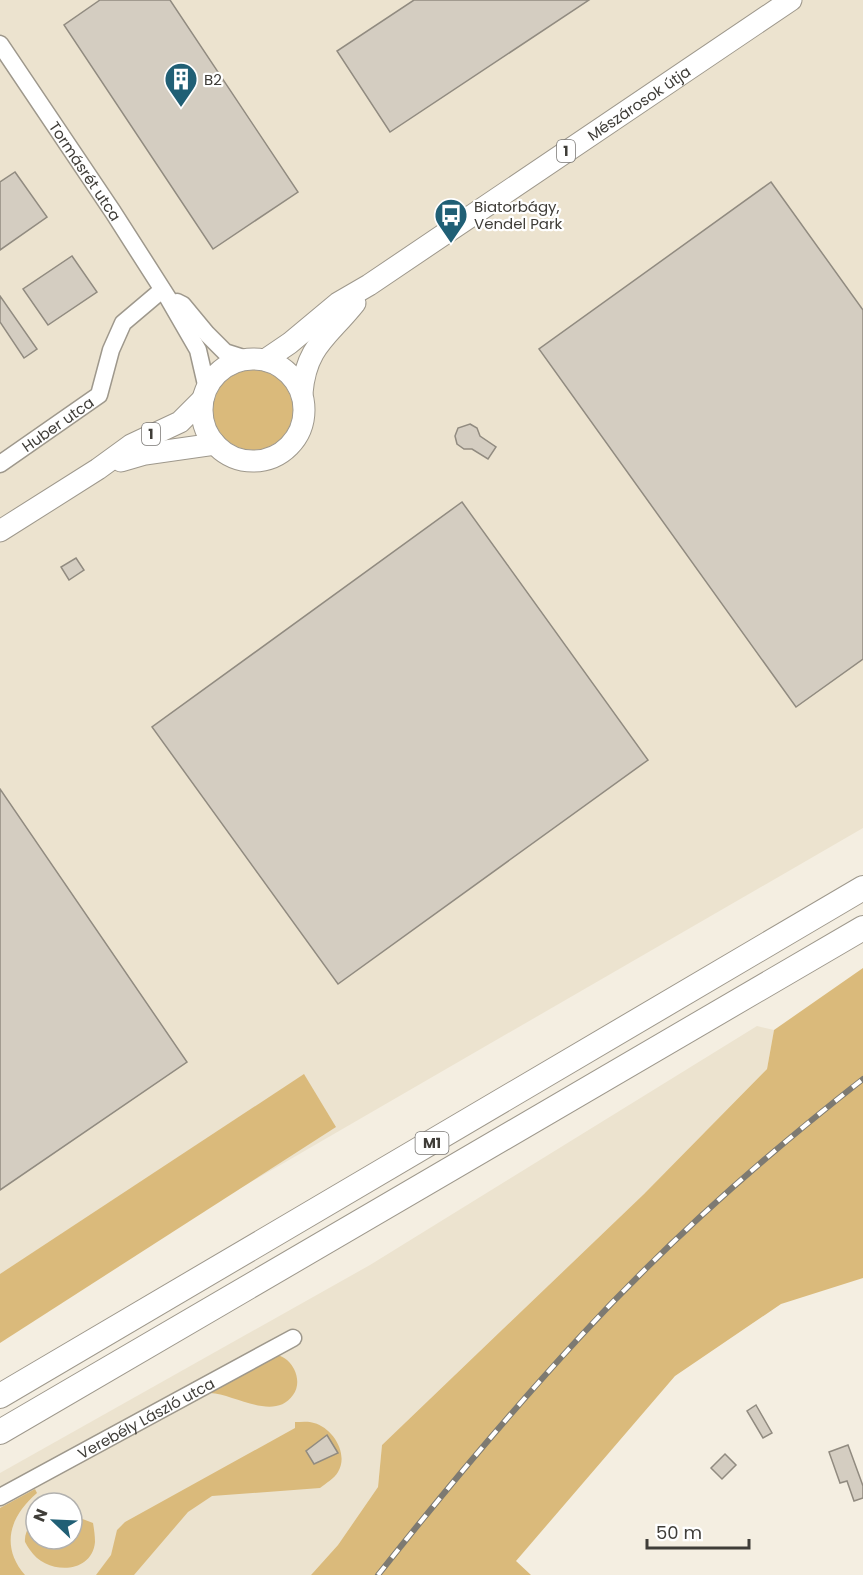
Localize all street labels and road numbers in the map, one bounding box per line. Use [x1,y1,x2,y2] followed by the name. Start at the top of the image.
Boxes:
[583,60,694,145] street label: Mészárosok útja
[44,117,126,225] street label: Tormásrét utca
[557,140,575,162] road number: 1
[17,392,98,456] street label: Huber utca
[142,423,160,445] road number: 1
[416,1132,448,1154] road number: M1
[74,1372,218,1464] street label: Verebély László utca

